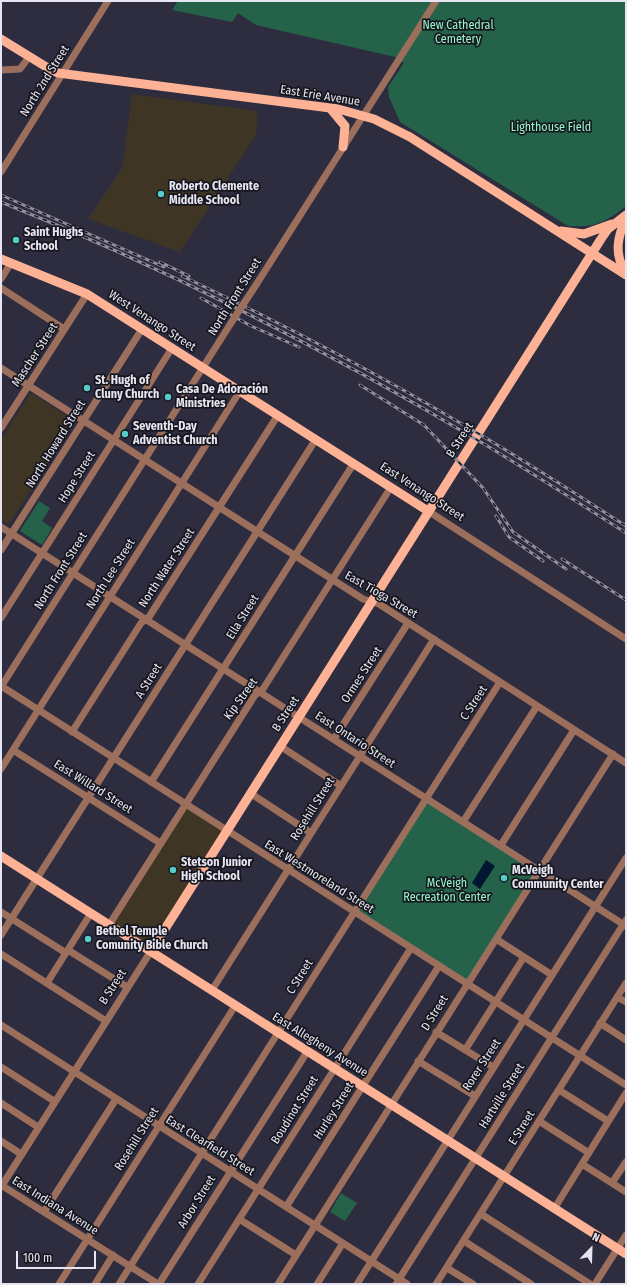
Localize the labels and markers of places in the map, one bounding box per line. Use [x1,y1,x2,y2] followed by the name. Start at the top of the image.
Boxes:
[169,180,259,208] place label: Roberto Clemente Middle School
[156,189,166,199] marker: Roberto Clemente Middle School
[24,226,83,254] place label: Saint Hughs School
[11,235,21,245] marker: Saint Hughs School
[95,374,159,402] place label: St. Hugh of Cluny Church
[82,383,92,393] marker: St. Hugh of Cluny Church
[176,383,268,411] place label: Casa De Adoración Ministries
[163,392,173,402] marker: Casa De Adoración Ministries
[133,420,218,448] place label: Seventh-Day Adventist Church
[120,429,130,439] marker: Seventh-Day Adventist Church
[181,856,252,884] place label: Stetson Junior High School
[512,864,604,892] place label: McVeigh Community Center
[168,865,178,875] marker: Stetson Junior High School
[499,873,509,883] marker: McVeigh Community Center
[96,925,208,953] place label: Bethel Temple Comunity Bible Church
[83,934,93,944] marker: Bethel Temple Comunity Bible Church

